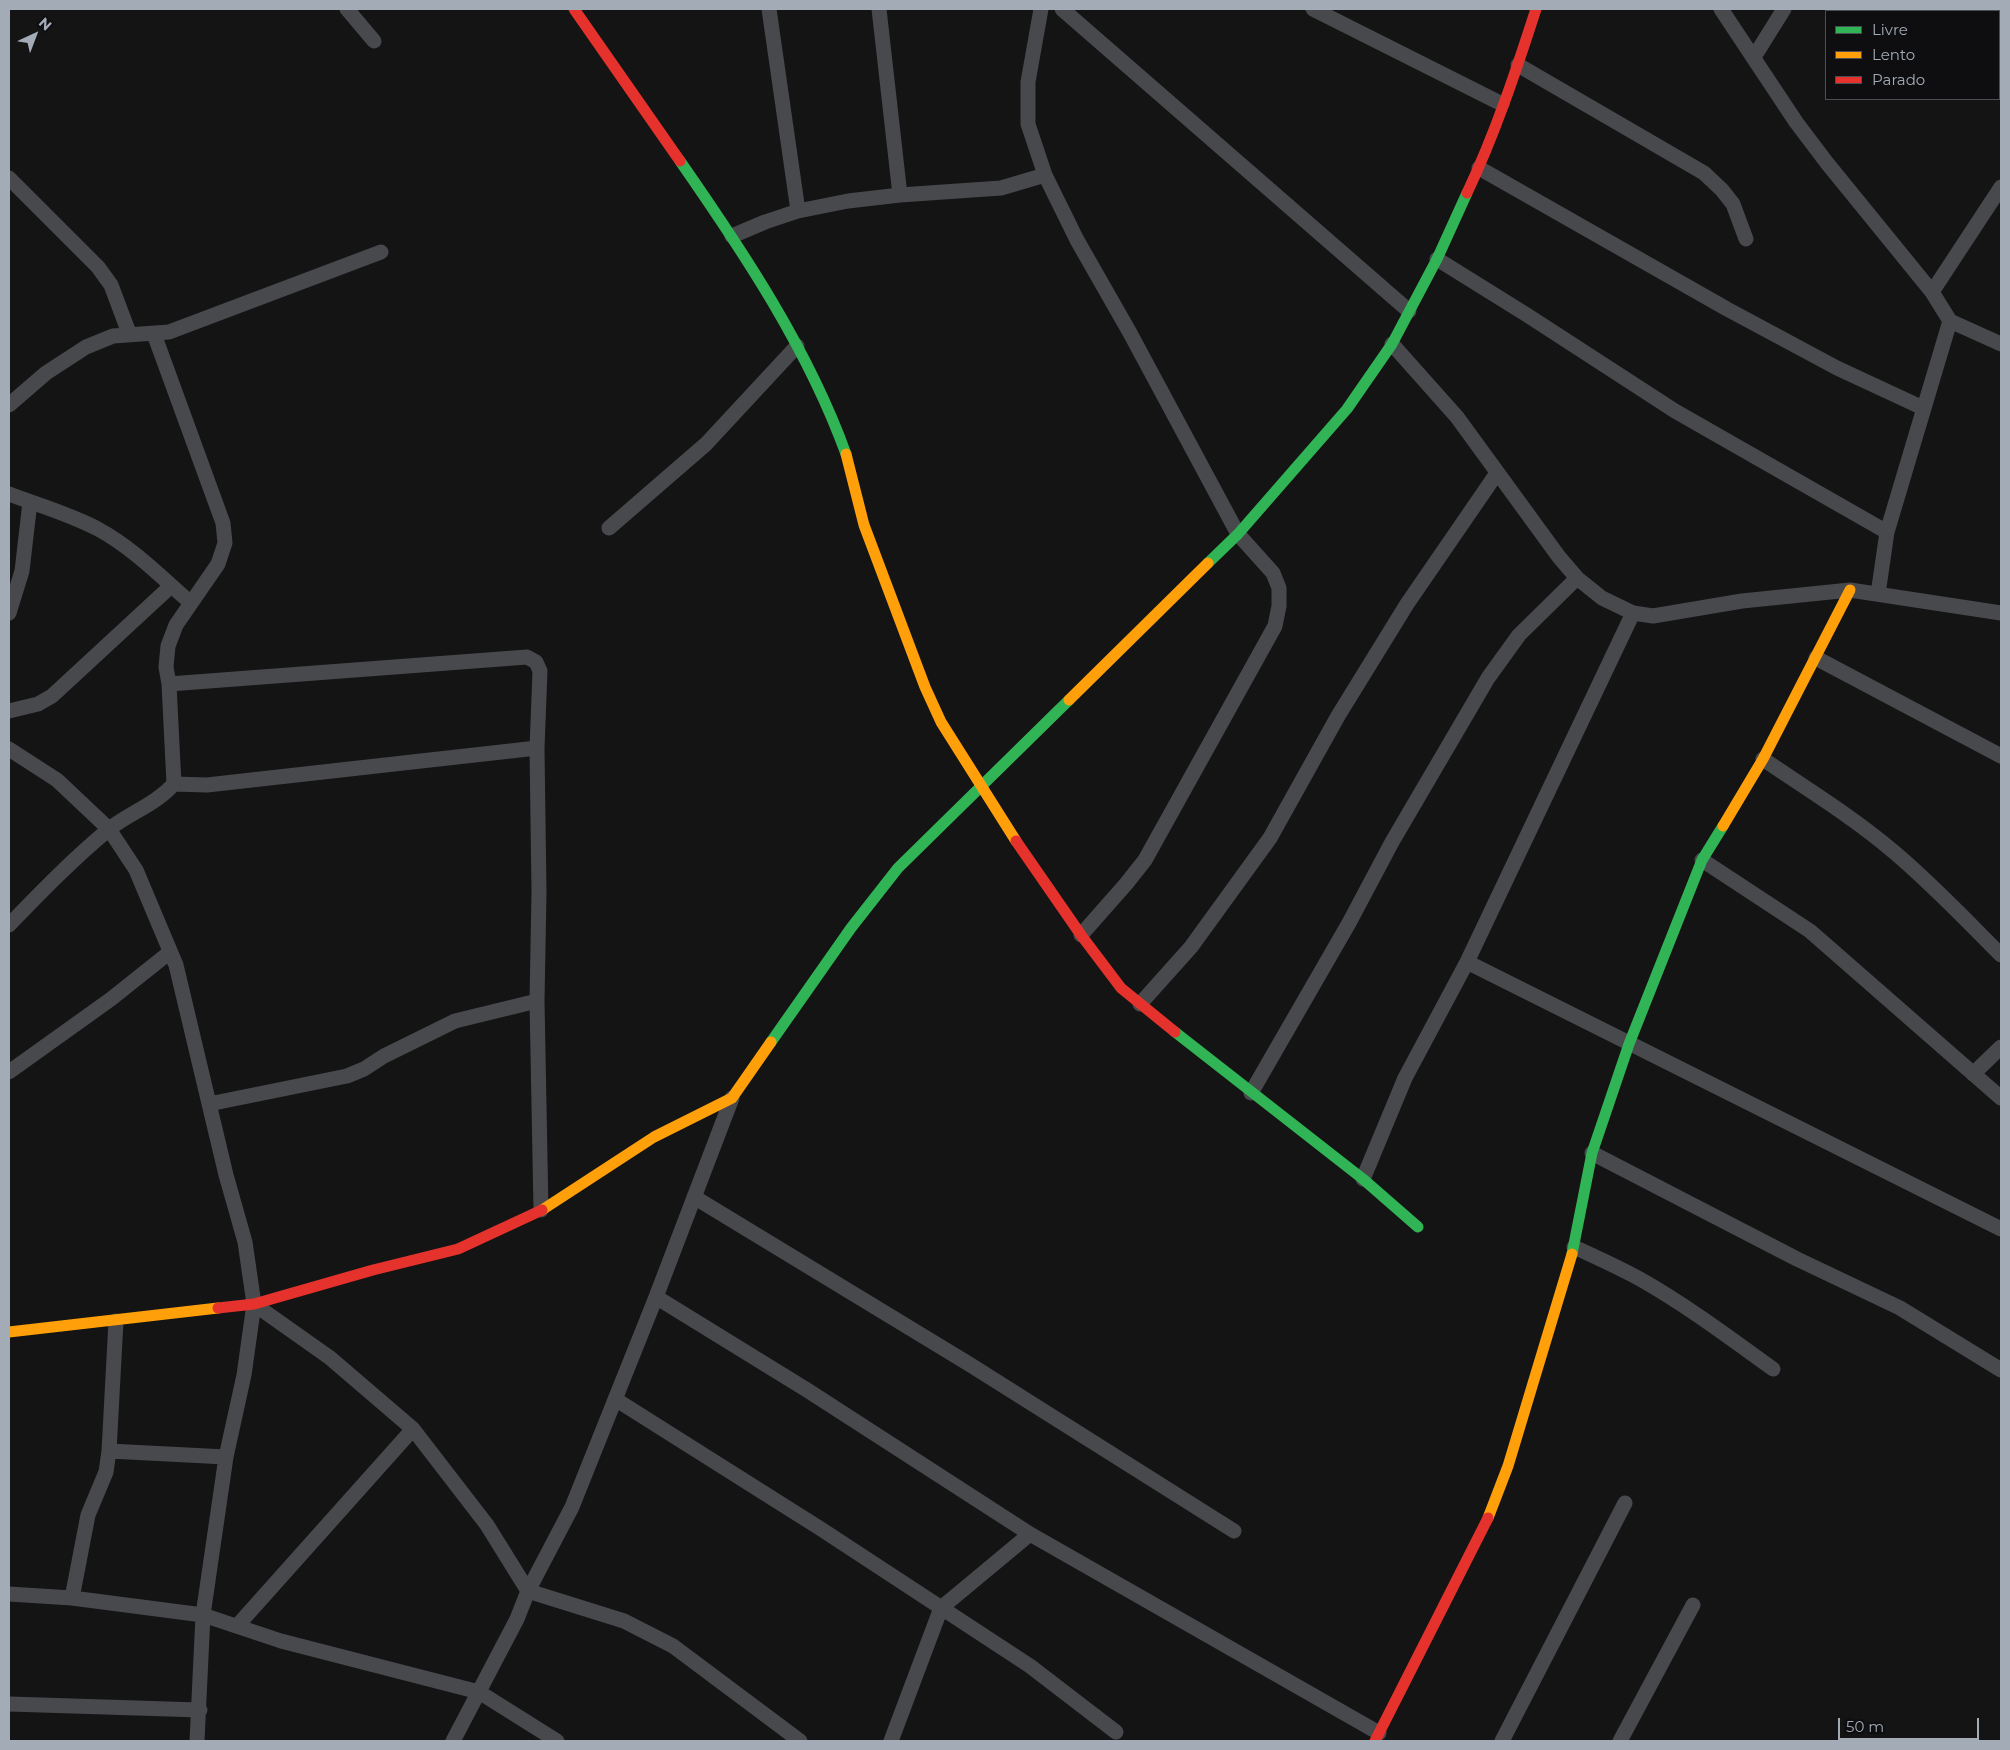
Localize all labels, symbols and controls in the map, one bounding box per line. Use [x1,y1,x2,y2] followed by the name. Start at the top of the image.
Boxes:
[10,10,60,60] north arrow
[1825,10,2000,100] legend
[35,14,56,34] text: N
[1872,20,1908,39] text: Livre
[1872,45,1915,64] text: Lento
[1872,70,1925,89] text: Parado
[1840,1708,1981,1740] scale bar
[1846,1717,1884,1736] text: 50 m

